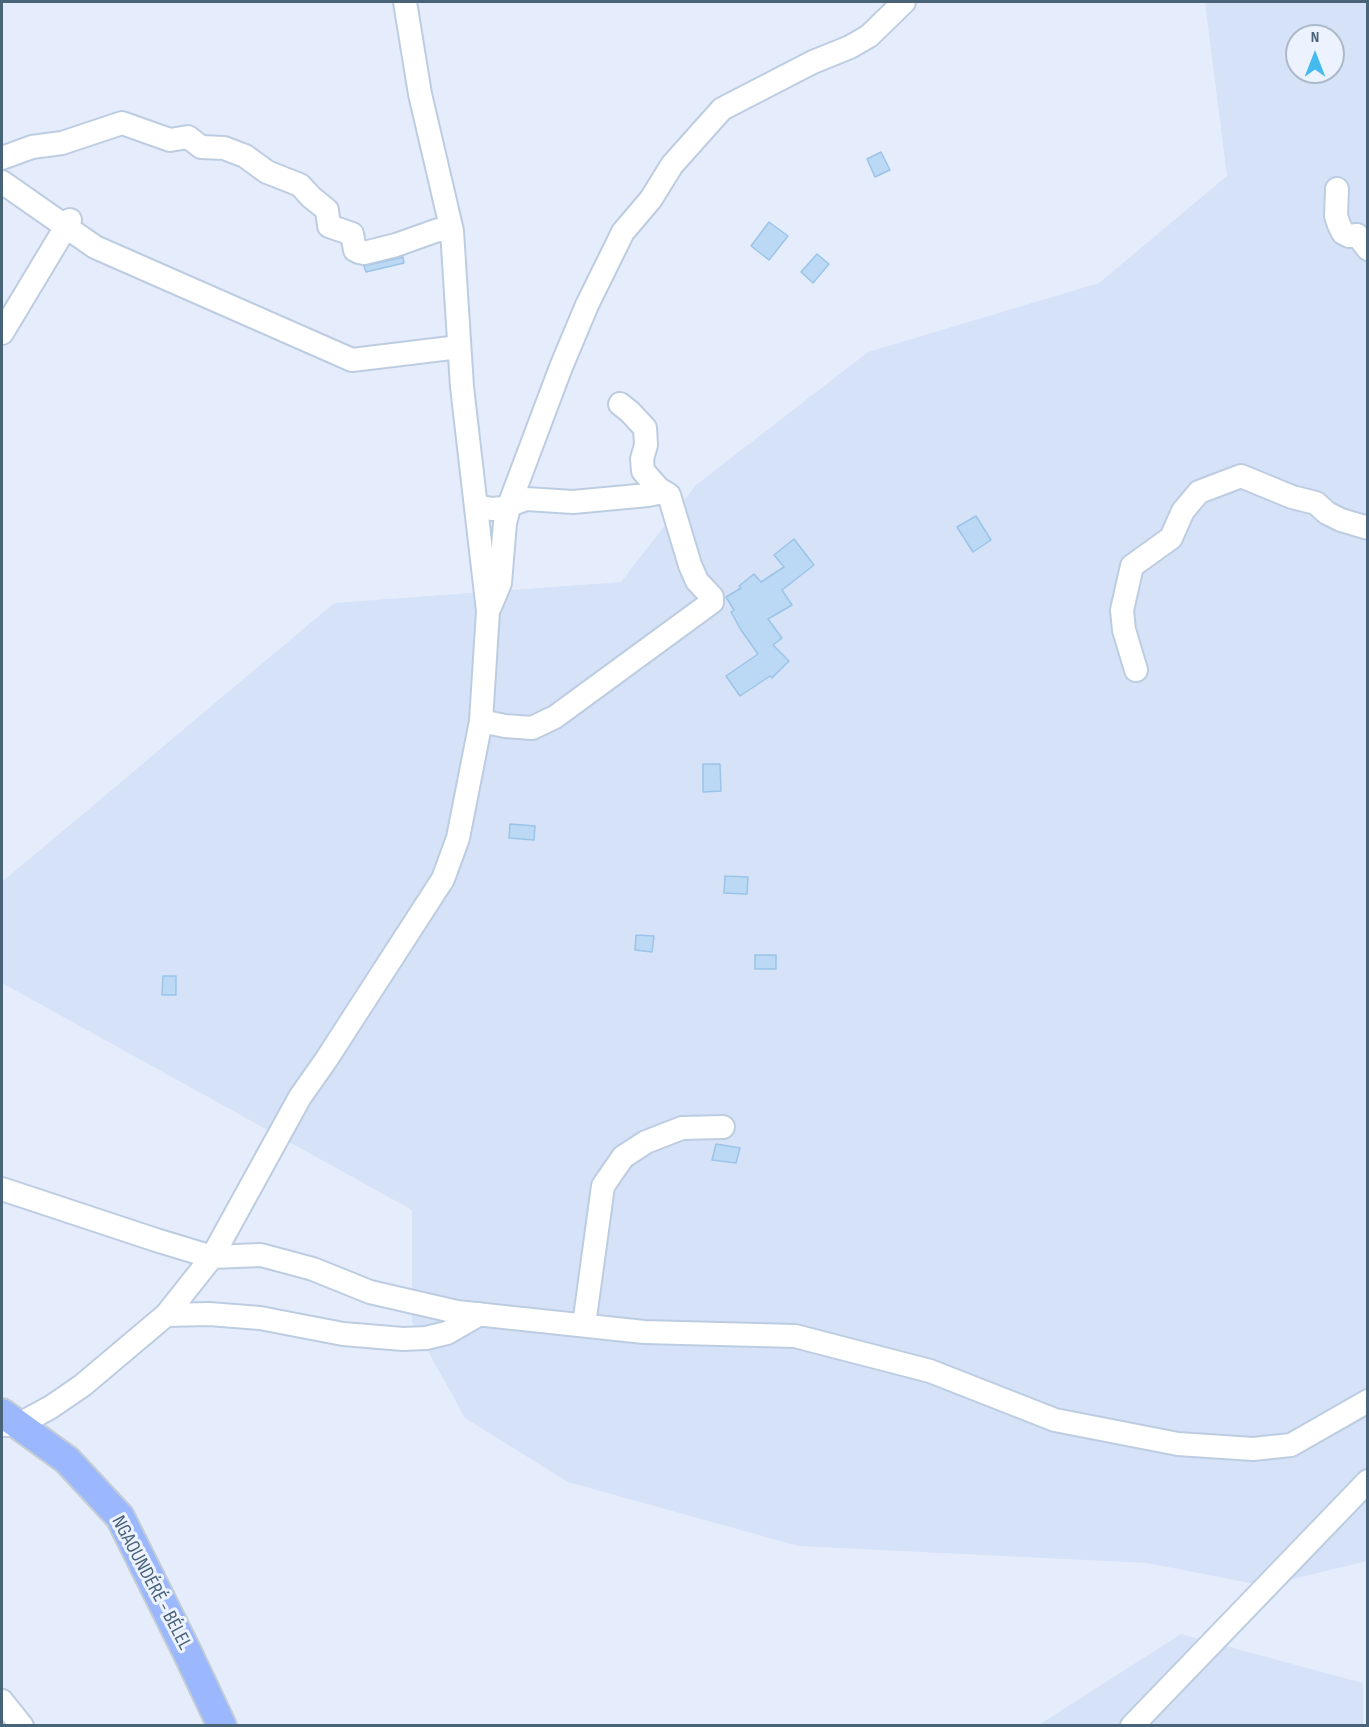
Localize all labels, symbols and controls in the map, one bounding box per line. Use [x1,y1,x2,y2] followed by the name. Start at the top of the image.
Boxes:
[1285,24,1345,84] north arrow
[1311,28,1319,47] text: N
[106,1512,196,1654] street label: NGAOUNDÉRÉ - BÉLEL

